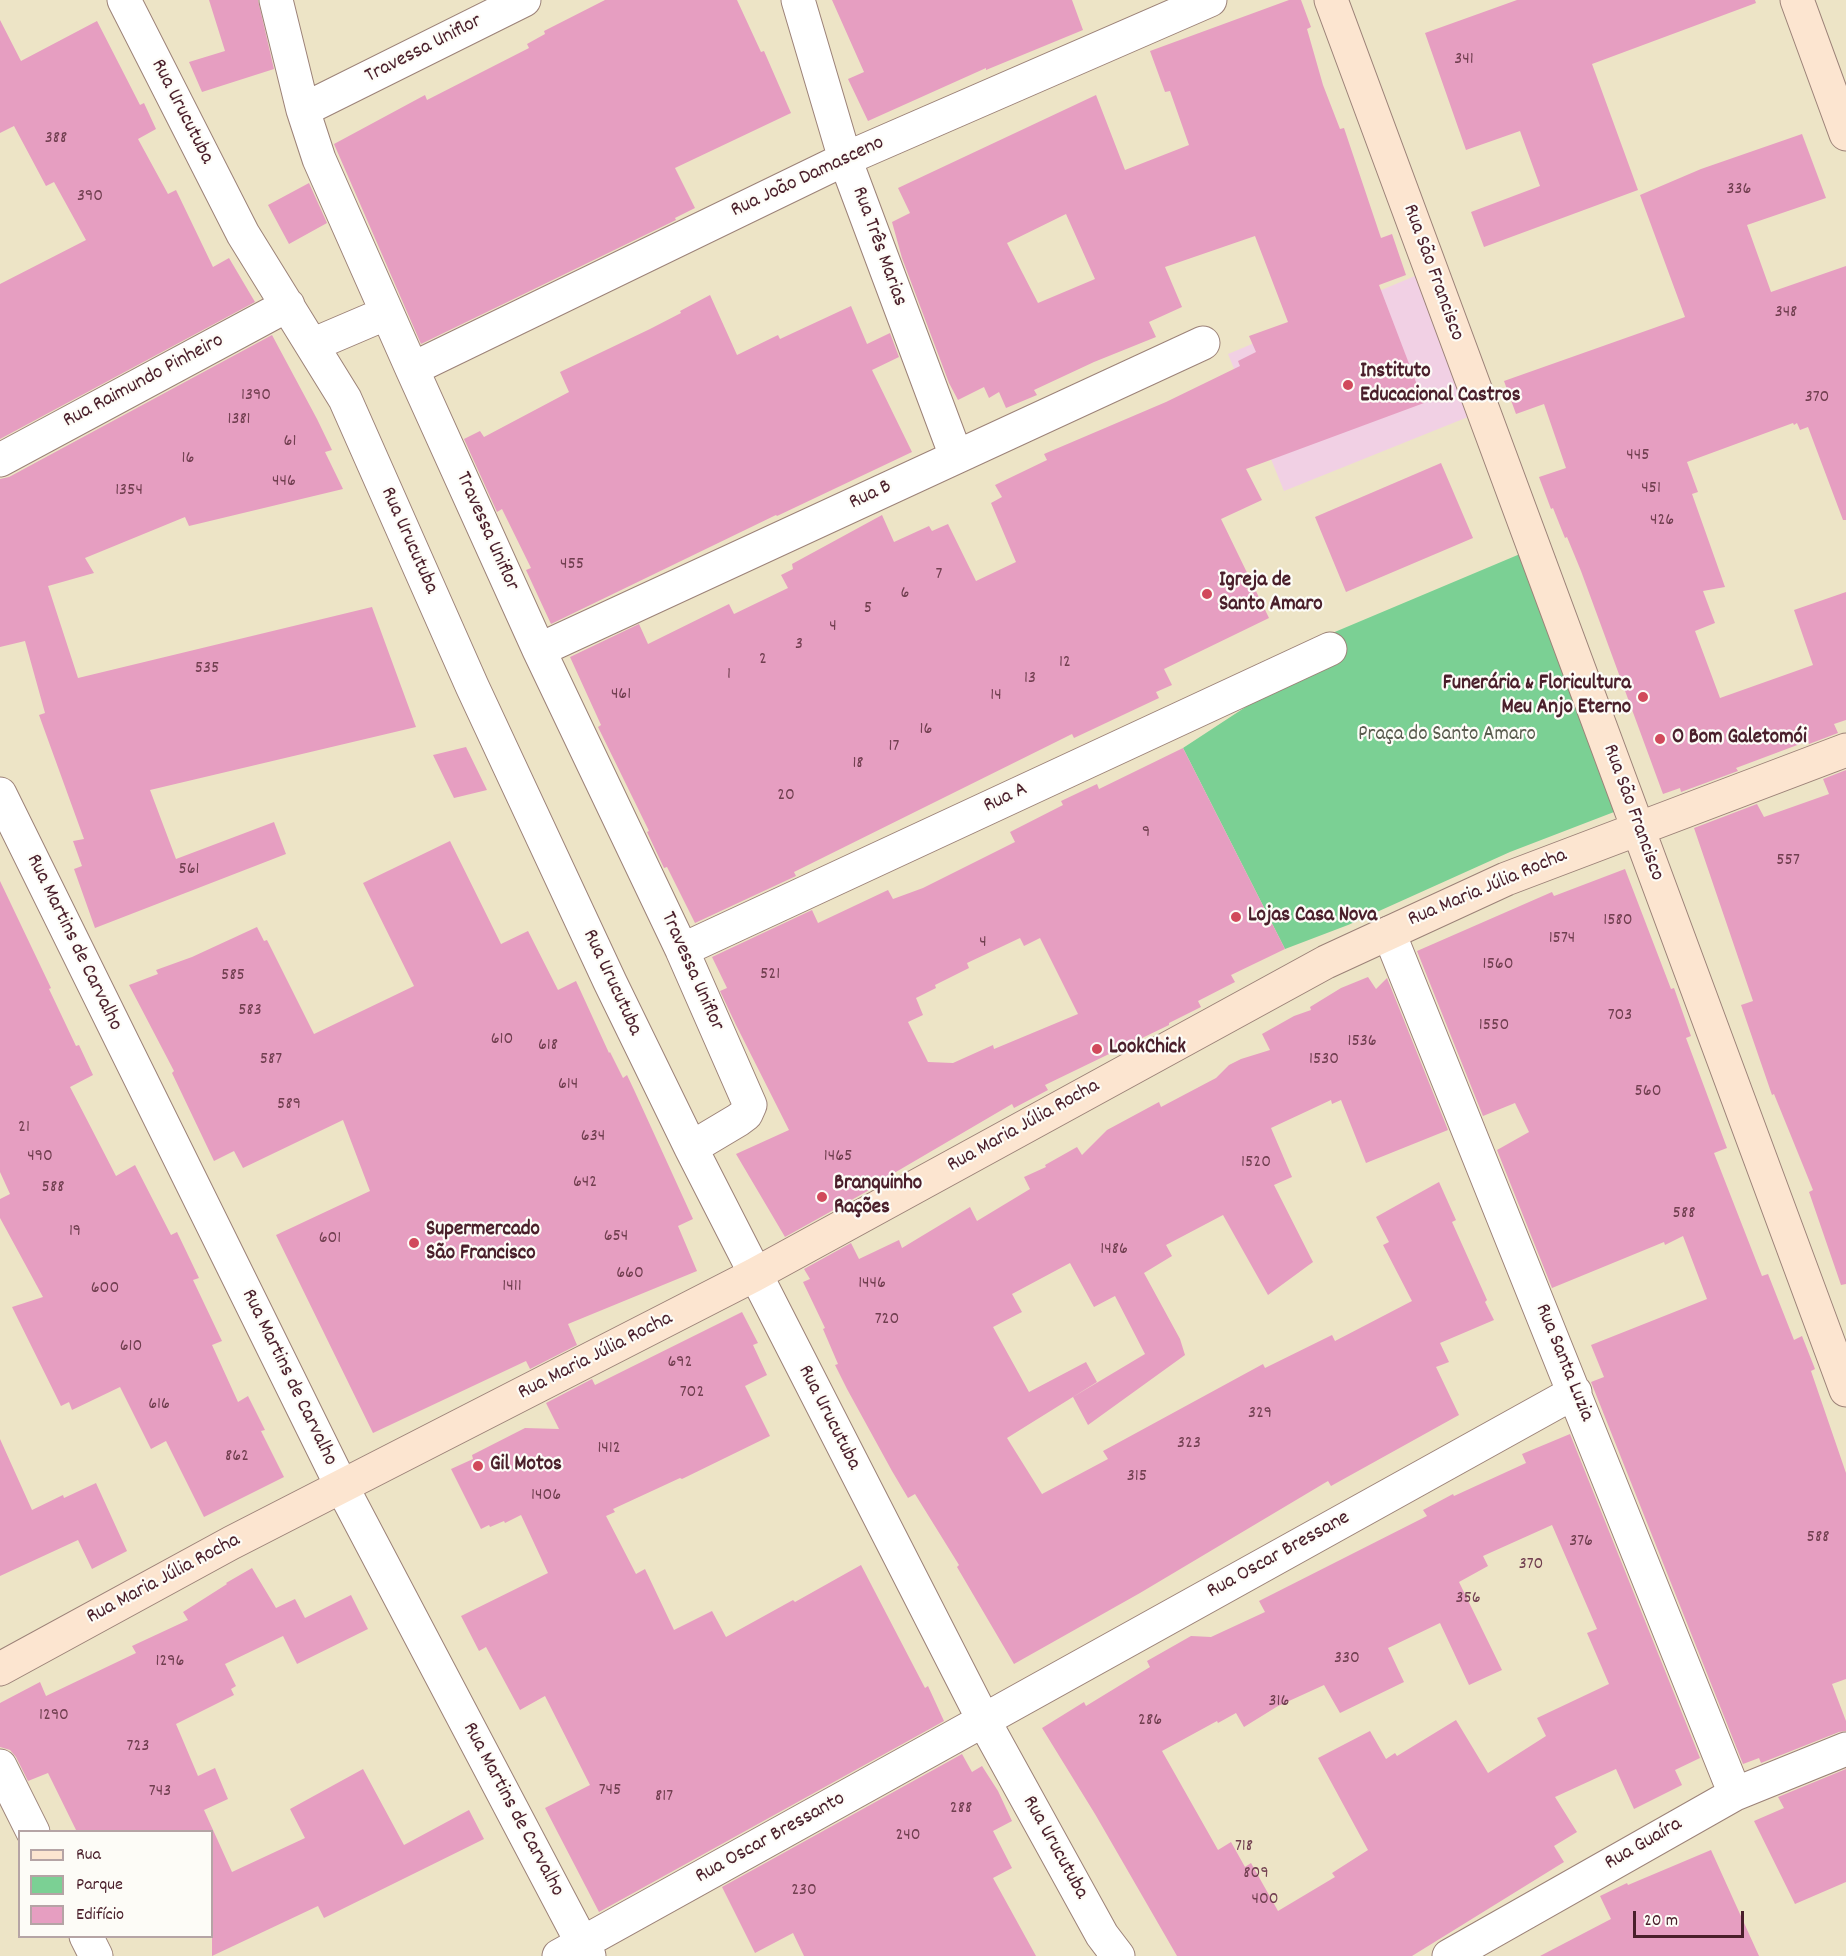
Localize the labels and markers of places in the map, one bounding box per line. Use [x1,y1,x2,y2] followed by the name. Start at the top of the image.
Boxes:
[1360,360,1521,410] place label: Instituto Educacional Castros
[1341,378,1355,392] marker: Instituto Educacional Castros
[1219,569,1323,619] place label: Igreja de Santo Amaro
[1200,587,1214,601] marker: Igreja de Santo Amaro
[1443,672,1631,722] place label: Funerária & Floricultura Meu Anjo Eterno
[1636,690,1650,704] marker: Funerária & Floricultura Meu Anjo Eterno
[1672,726,1807,752] place label: O Bom Galetomói
[1653,732,1667,746] marker: O Bom Galetomói
[1248,904,1377,930] place label: Lojas Casa Nova
[1229,910,1243,924] marker: Lojas Casa Nova
[1109,1036,1186,1062] place label: LookChick
[1090,1042,1104,1056] marker: LookChick
[834,1172,922,1222] place label: Branquinho Rações
[815,1190,829,1204] marker: Branquinho Rações
[426,1218,540,1268] place label: Supermercado São Francisco
[407,1236,421,1250] marker: Supermercado São Francisco
[490,1453,562,1479] place label: Gil Motos
[471,1459,485,1473] marker: Gil Motos

